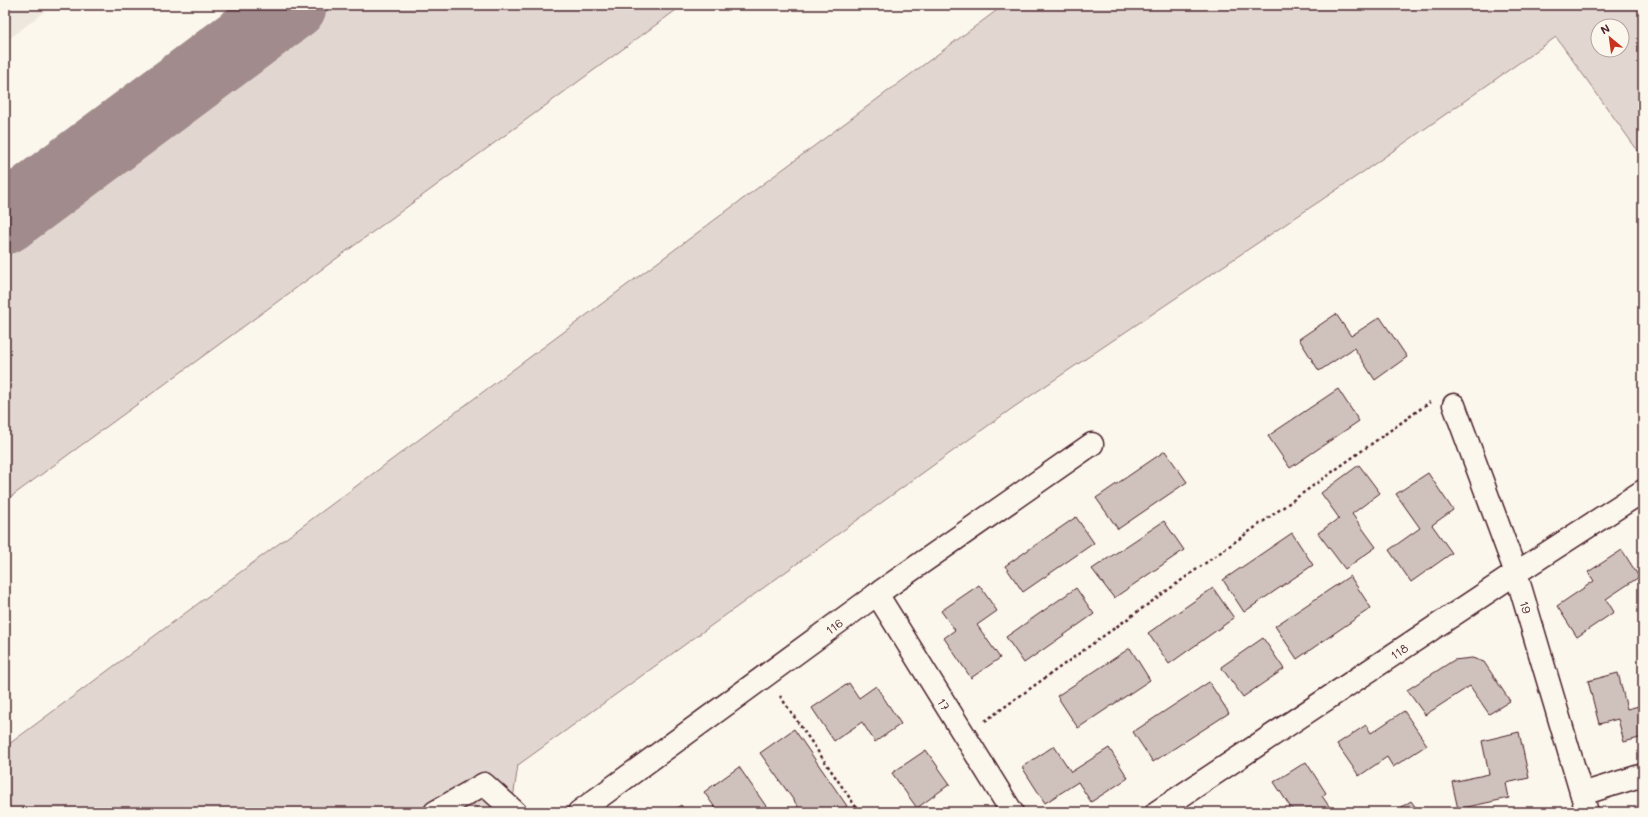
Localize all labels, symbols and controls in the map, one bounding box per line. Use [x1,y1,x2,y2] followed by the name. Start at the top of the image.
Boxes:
[1590,18,1630,58] north arrow
[1598,20,1612,37] text: N
[1517,599,1535,615] street label: 19
[822,614,846,638] street label: 116
[1387,639,1411,663] street label: 118
[934,695,954,714] street label: 17

